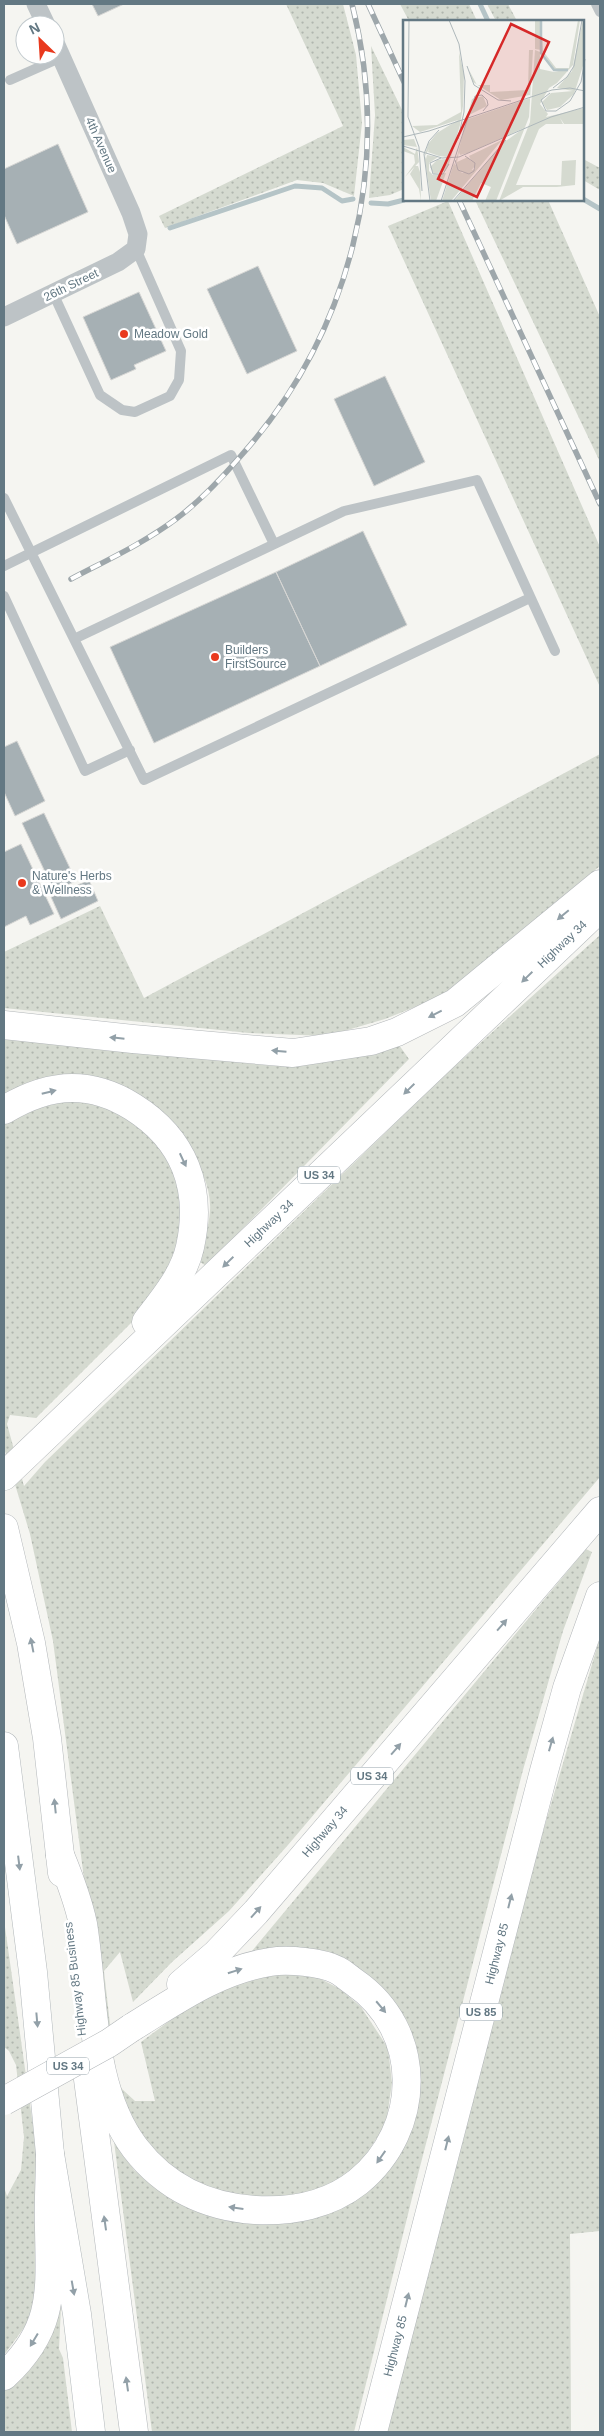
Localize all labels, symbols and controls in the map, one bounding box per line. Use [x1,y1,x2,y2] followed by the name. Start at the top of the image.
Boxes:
[15,15,65,65] north arrow
[27,19,42,38] text: N
[403,20,584,201] inset map
[82,115,120,175] street label: 4th Avenue
[42,266,101,304] street label: 26th Street
[134,327,208,341] place label: Meadow Gold
[118,328,130,340] marker: Meadow Gold
[225,643,287,671] place label: Builders FirstSource
[209,651,221,663] marker: Builders FirstSource
[32,869,112,897] place label: Nature's Herbs & Wellness
[16,877,28,889] marker: Nature's Herbs & Wellness
[557,909,569,920] one-way arrow
[535,917,590,971] street label: Highway 34
[521,971,533,983] one-way arrow
[428,1010,442,1018] one-way arrow
[109,1034,125,1042] one-way arrow
[271,1047,287,1055] one-way arrow
[404,1083,416,1095] one-way arrow
[41,1088,56,1096] one-way arrow
[179,1153,187,1167] one-way arrow
[298,1166,340,1184] road number: US 34
[241,1197,297,1250] street label: Highway 34
[223,1256,235,1268] one-way arrow
[496,1620,508,1632] one-way arrow
[27,1637,35,1653] one-way arrow
[548,1736,556,1751] one-way arrow
[391,1742,402,1755] one-way arrow
[351,1768,393,1784] road number: US 34
[51,1798,59,1814] one-way arrow
[299,1803,351,1860] street label: Highway 34
[15,1856,23,1872] one-way arrow
[506,1893,514,1908] one-way arrow
[250,1906,262,1918] one-way arrow
[61,1921,89,2037] street label: Highway 85 Business
[482,1921,511,1986] street label: Highway 85
[227,1967,242,1974] one-way arrow
[375,2000,386,2013] one-way arrow
[460,2004,502,2020] road number: US 85
[33,2012,41,2028] one-way arrow
[47,2058,89,2074] road number: US 34
[444,2135,452,2150] one-way arrow
[376,2150,386,2164] one-way arrow
[228,2204,244,2212] one-way arrow
[101,2215,109,2231] one-way arrow
[69,2281,77,2297] one-way arrow
[403,2293,411,2308] one-way arrow
[381,2313,410,2378] street label: Highway 85
[29,2333,38,2346] one-way arrow
[123,2376,131,2392] one-way arrow

